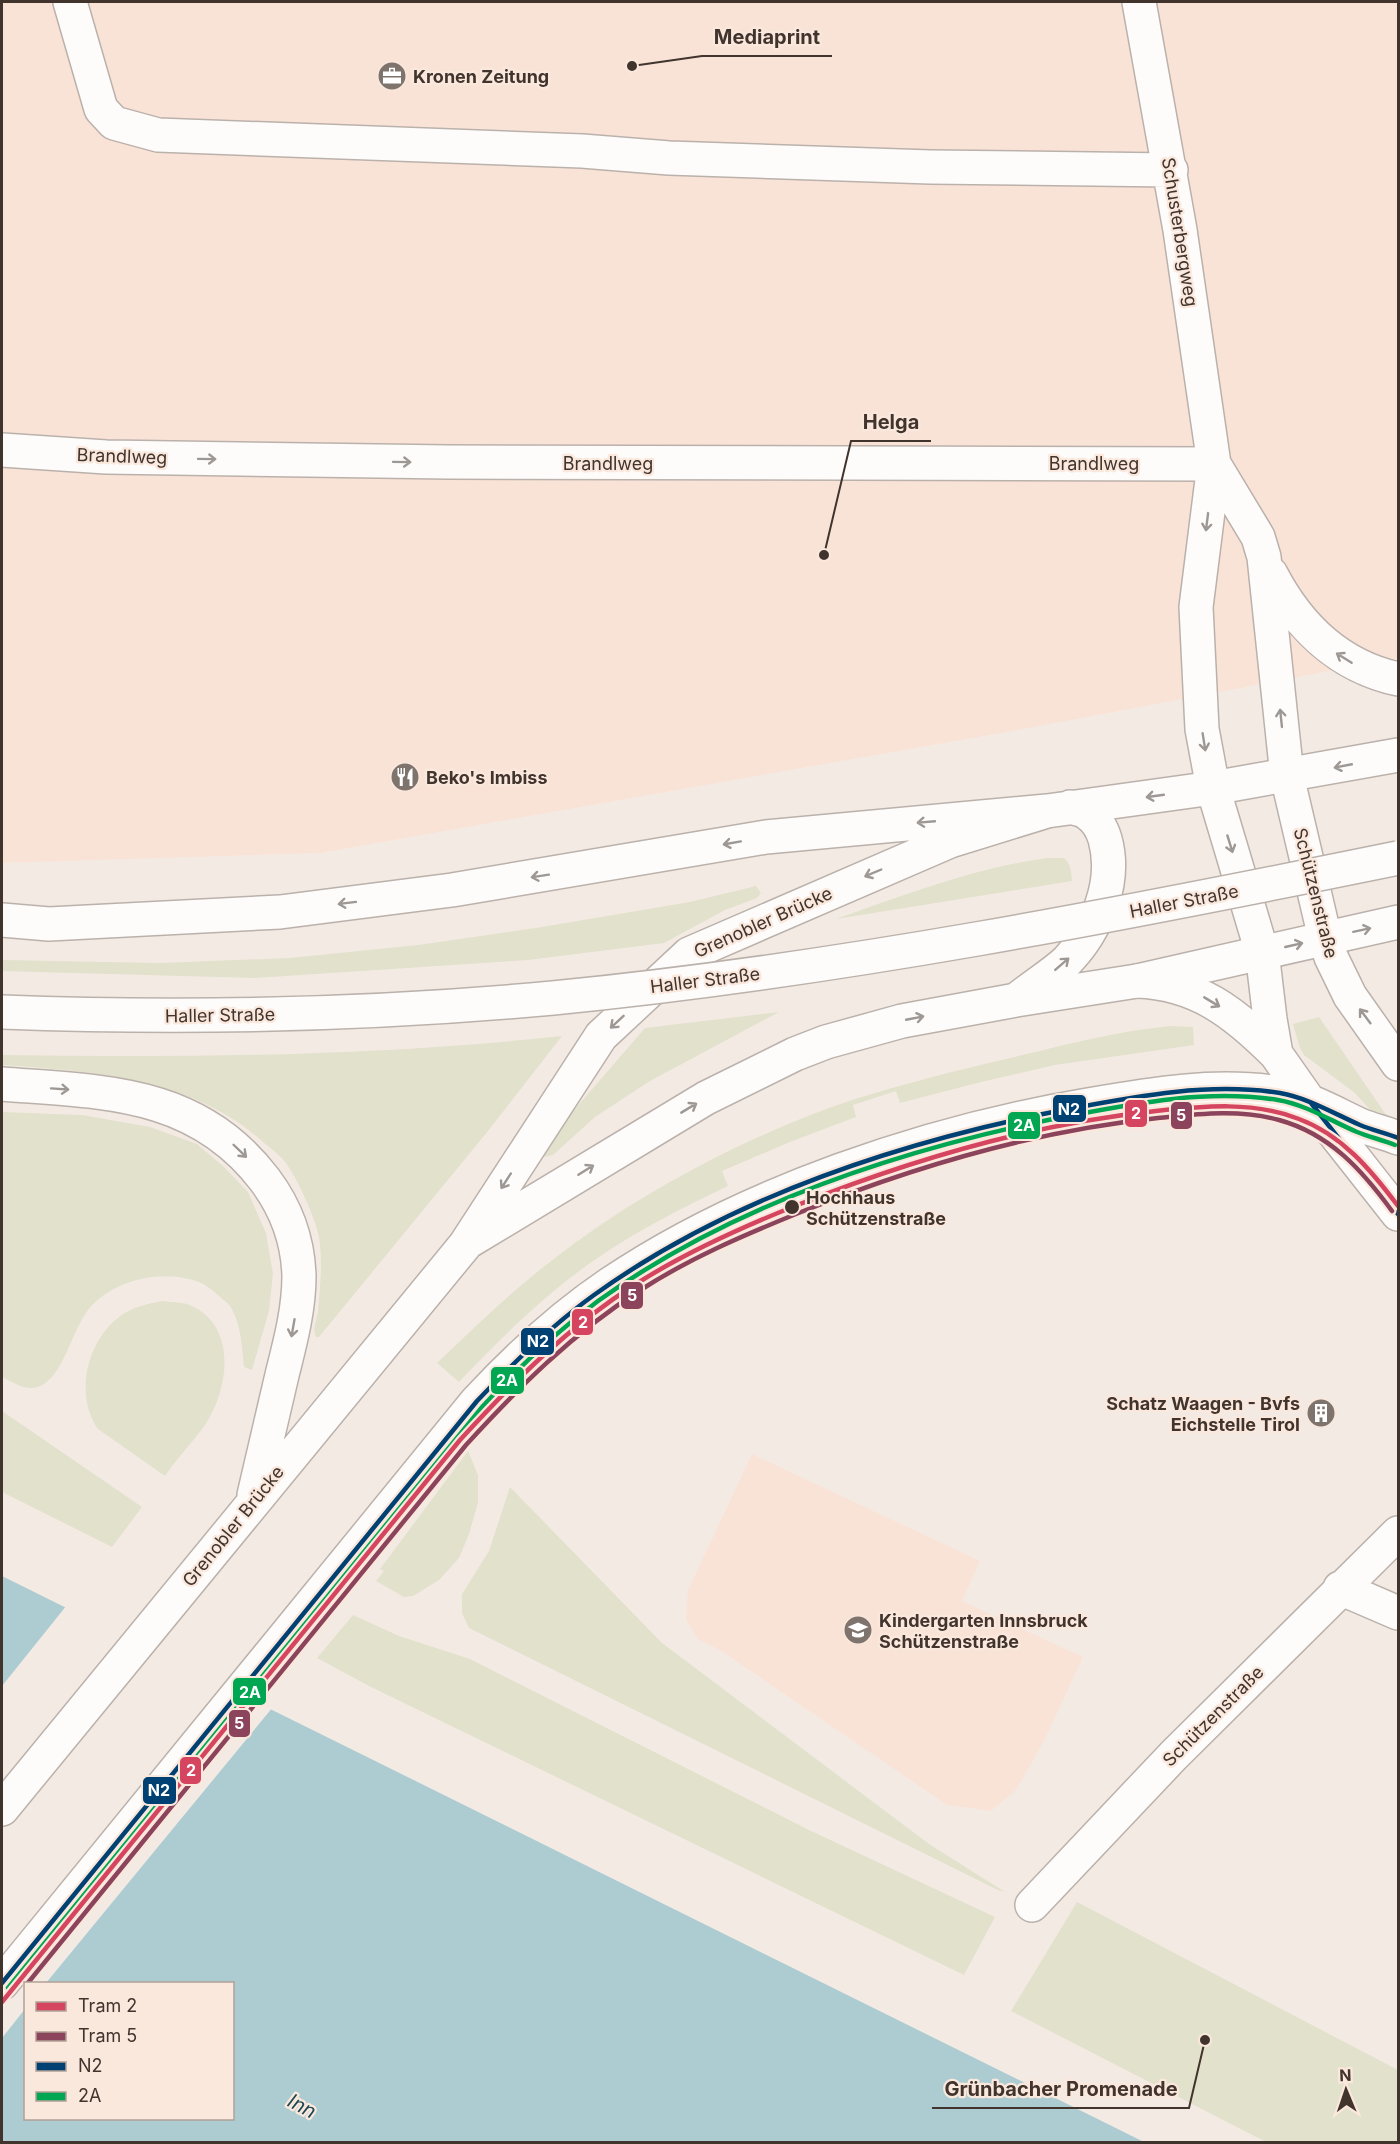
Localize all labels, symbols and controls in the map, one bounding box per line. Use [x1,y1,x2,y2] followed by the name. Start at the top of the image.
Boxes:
[702,18,832,56] callout: Mediaprint
[714,25,820,49] text: Mediaprint
[376,60,408,92] office icon: Kronen Zeitung
[413,66,549,87] place label: Kronen Zeitung
[1158,156,1202,308] street label: Schusterbergweg
[851,403,931,441] callout: Helga
[863,410,919,434] text: Helga
[76,444,168,468] street label: Brandlweg
[196,453,216,464] one-way arrow
[563,453,653,474] street label: Brandlweg
[1049,453,1139,474] street label: Brandlweg
[391,456,411,467] one-way arrow
[1201,511,1212,531] one-way arrow
[1336,652,1353,665] one-way arrow
[1275,709,1286,729] one-way arrow
[1199,731,1210,751] one-way arrow
[389,761,421,793] restaurant icon: Beko's Imbiss
[1334,761,1353,772] one-way arrow
[426,767,548,788] place label: Beko's Imbiss
[1145,790,1165,801] one-way arrow
[916,817,936,828] one-way arrow
[1290,826,1342,960] street label: Schützenstraße
[1225,834,1236,853] one-way arrow
[723,838,742,849] one-way arrow
[864,868,883,879] one-way arrow
[530,870,550,881] one-way arrow
[1128,880,1240,922] street label: Haller Straße
[691,882,835,962] street label: Grenobler Brücke
[337,898,357,909] one-way arrow
[1352,924,1371,935] one-way arrow
[1284,939,1303,951] one-way arrow
[1054,957,1069,971] one-way arrow
[649,963,761,997] street label: Haller Straße
[1203,996,1220,1008] one-way arrow
[165,1004,275,1026] street label: Haller Straße
[1359,1008,1371,1024] one-way arrow
[904,1012,924,1023] one-way arrow
[609,1015,624,1029] one-way arrow
[49,1083,69,1094] one-way arrow
[1052,1094,1087,1123] line badge: N2
[1058,1099,1080,1119] text: N2
[1124,1099,1148,1128] line badge: 2
[1170,1101,1193,1130] line badge: 5
[680,1102,697,1114] one-way arrow
[1131,1103,1141,1123] text: 2
[1176,1105,1186,1125] text: 5
[1007,1111,1041,1140] line badge: 2A
[1013,1115,1035,1135] text: 2A
[232,1144,247,1158] one-way arrow
[577,1164,594,1176] one-way arrow
[500,1173,512,1189] one-way arrow
[806,1187,946,1229] place label: Hochhaus Schützenstraße
[783,1198,801,1216] marker: Hochhaus Schützenstraße
[620,1281,644,1310] line badge: 5
[627,1285,637,1305] text: 5
[571,1308,594,1336] line badge: 2
[578,1312,588,1332] text: 2
[287,1318,298,1338] one-way arrow
[520,1327,555,1356] line badge: N2
[527,1331,549,1351] text: N2
[490,1366,525,1395] line badge: 2A
[496,1370,518,1390] text: 2A
[1106,1393,1300,1435] place label: Schatz Waagen - Bvfs Eichstelle Tirol
[1305,1397,1337,1429] building icon: Schatz Waagen - Bvfs Eichstelle Tirol
[178,1461,288,1591] street label: Grenobler Brücke
[879,1610,1088,1652] place label: Kindergarten Innsbruck Schützenstraße
[842,1614,874,1646] school or university icon: Kindergarten Innsbruck Schützenstraße
[1158,1661,1268,1771] street label: Schützenstraße
[232,1677,267,1706] line badge: 2A
[239,1682,261,1702] text: 2A
[228,1709,251,1738] line badge: 5
[234,1713,244,1733] text: 5
[179,1756,202,1785] line badge: 2
[186,1760,196,1780] text: 2
[142,1776,177,1805] line badge: N2
[148,1780,170,1800] text: N2
[24,1982,234,2120] legend
[78,1995,137,2016] text: Tram 2
[78,2025,137,2046] text: Tram 5
[78,2055,103,2076] text: N2
[1316,2060,1376,2120] north arrow
[1339,2065,1352,2085] text: N
[932,2070,1189,2108] callout: Grünbacher Promenade
[944,2077,1178,2101] text: Grünbacher Promenade
[78,2085,101,2106] text: 2A
[284,2089,320,2123] water label: Inn

